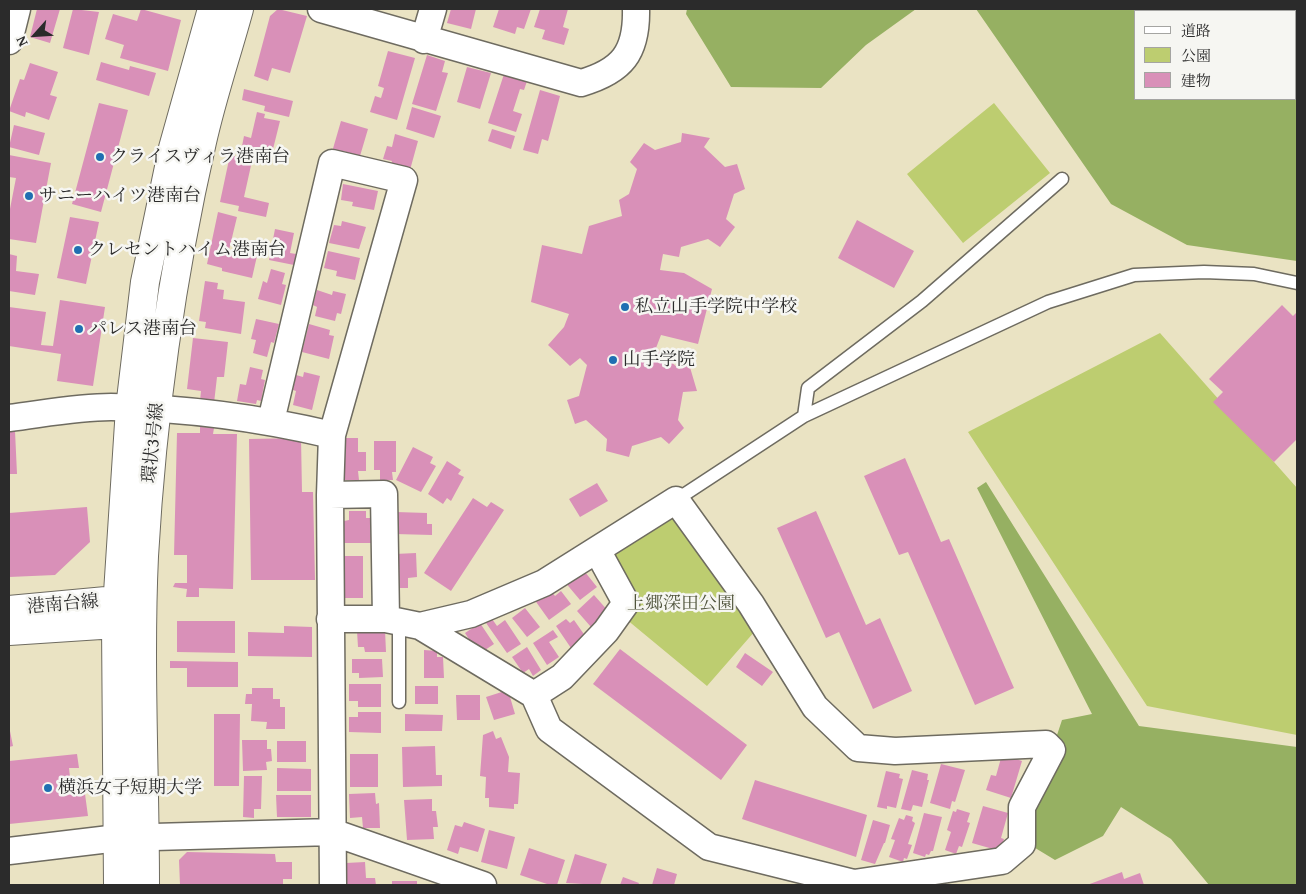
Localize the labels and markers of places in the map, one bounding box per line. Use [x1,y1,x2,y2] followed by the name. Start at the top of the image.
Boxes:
[110,146,290,168] place label: クライスヴィラ港南台
[94,151,106,163] marker: クライスヴィラ港南台
[39,185,201,207] place label: サニーハイツ港南台
[23,190,35,202] marker: サニーハイツ港南台
[88,239,286,261] place label: クレセントハイム港南台
[72,244,84,256] marker: クレセントハイム港南台
[635,296,797,318] place label: 私立山手学院中学校
[619,301,631,313] marker: 私立山手学院中学校
[89,318,197,340] place label: パレス港南台
[73,323,85,335] marker: パレス港南台
[623,349,695,371] place label: 山手学院
[607,354,619,366] marker: 山手学院
[58,777,202,799] place label: 横浜女子短期大学
[42,782,54,794] marker: 横浜女子短期大学

